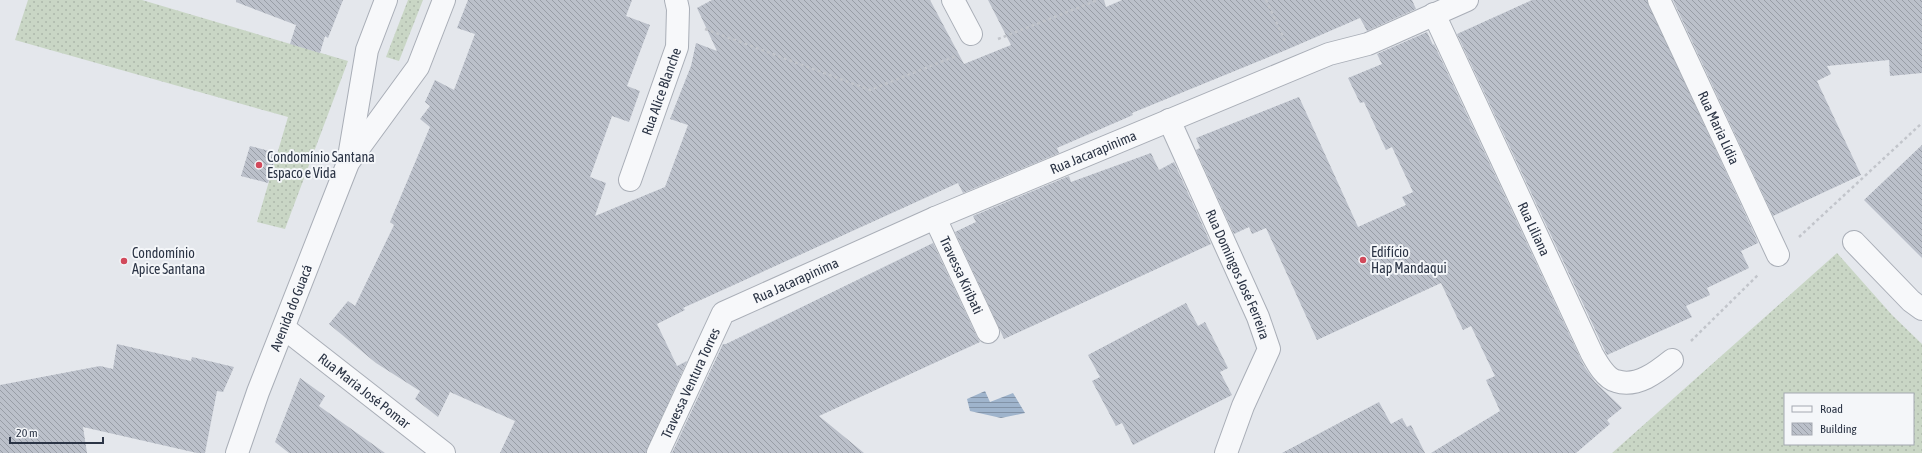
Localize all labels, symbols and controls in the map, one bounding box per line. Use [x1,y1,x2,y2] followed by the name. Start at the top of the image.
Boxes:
[639,46,684,137] street label: Rua Alice Blanche
[1695,89,1743,167] street label: Rua Maria Lídia
[1048,127,1139,177] street label: Rua Jacarapinima
[267,149,375,181] place label: Condomínio Santana Espaco e Vida
[254,160,264,170] marker: Condomínio Santana Espaco e Vida
[1514,199,1553,258] street label: Rua Liliana
[1202,207,1273,341] street label: Rua Domingos José Ferreira
[937,234,987,317] street label: Travessa Kiribati
[1371,244,1447,276] place label: Edifício Hap Mandaqui
[132,245,205,277] place label: Condomínio Apice Santana
[751,254,841,306] street label: Rua Jacarapinima
[1358,255,1368,265] marker: Edifício Hap Mandaqui
[119,256,129,266] marker: Condomínio Apice Santana
[267,262,315,353] street label: Avenida do Guacá
[658,325,723,441] street label: Travessa Ventura Torres
[315,350,414,432] street label: Rua Maria José Pomar
[1784,393,1914,445] legend
[1820,402,1843,416] text: Road
[10,419,103,445] scale bar
[1820,422,1858,436] text: Building
[16,426,38,440] text: 20 m

